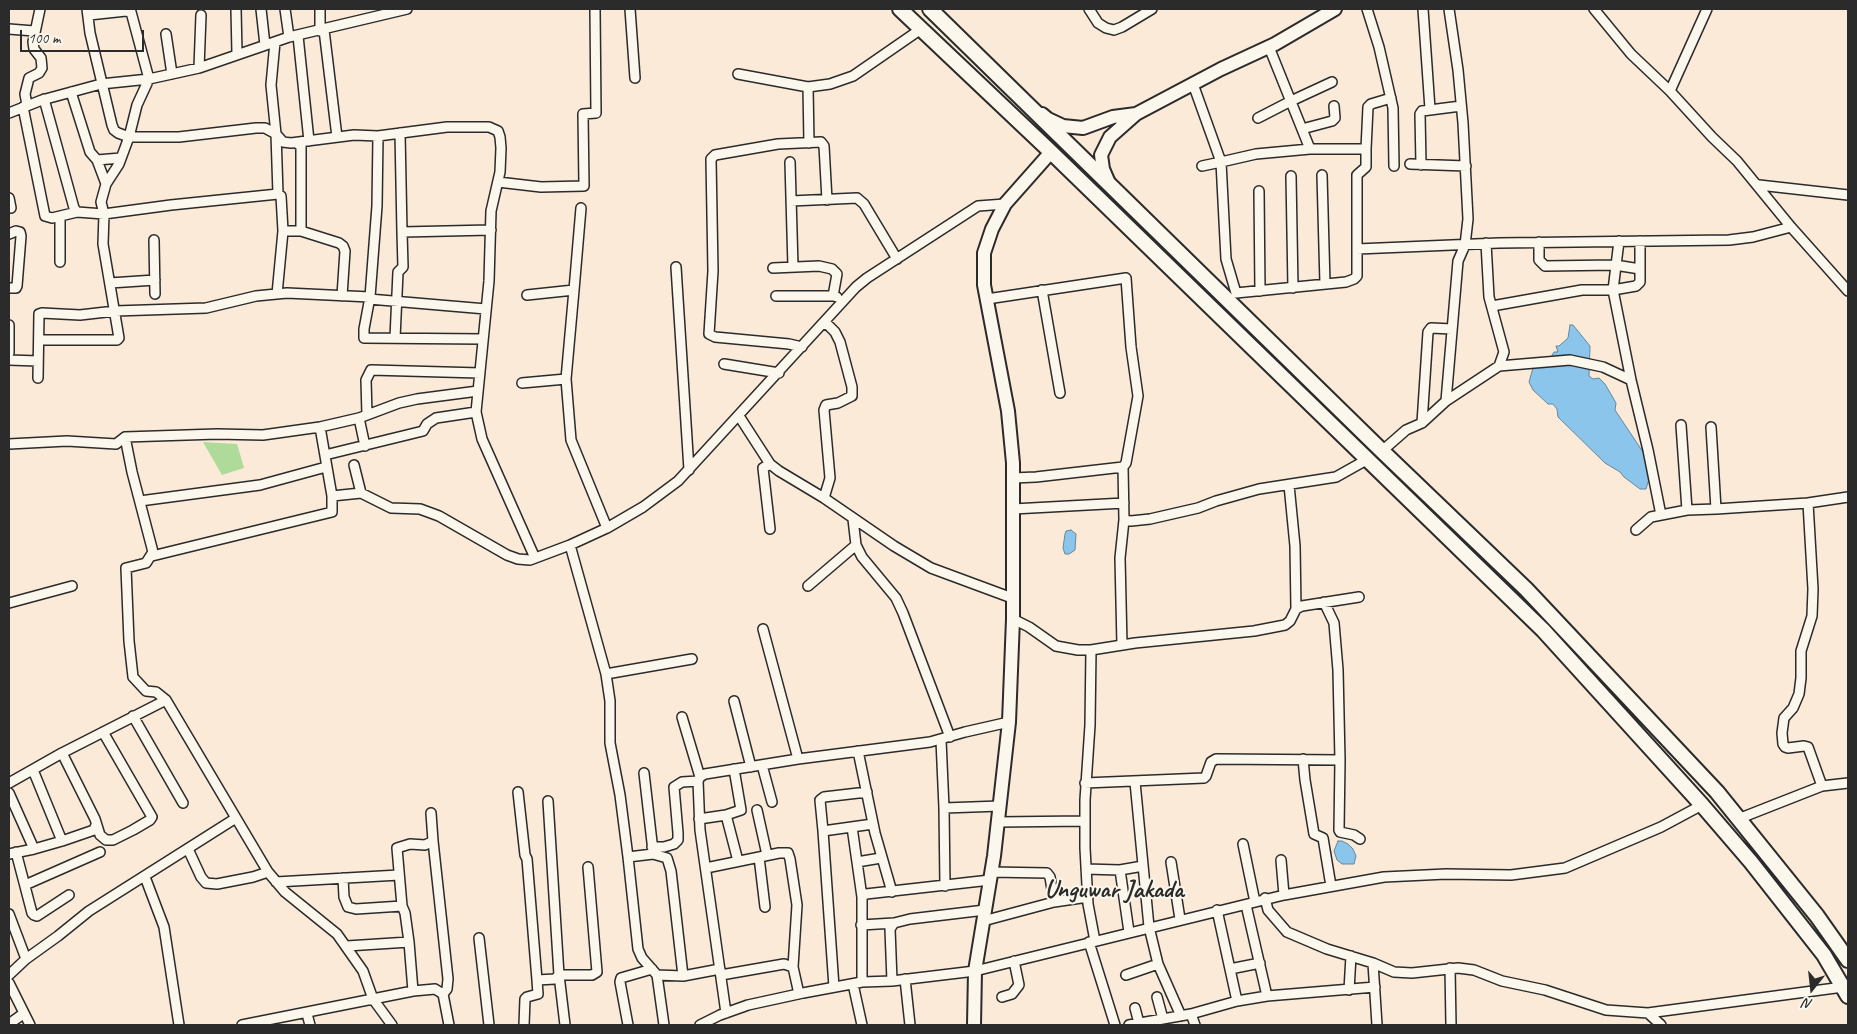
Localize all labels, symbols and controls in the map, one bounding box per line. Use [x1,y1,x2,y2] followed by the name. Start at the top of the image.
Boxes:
[22,20,146,52] scale bar
[28,29,60,48] text: 100 m
[1045,875,1183,905] district label: Unguwar Jakada
[1787,964,1837,1014] north arrow
[1801,995,1814,1013] text: N

